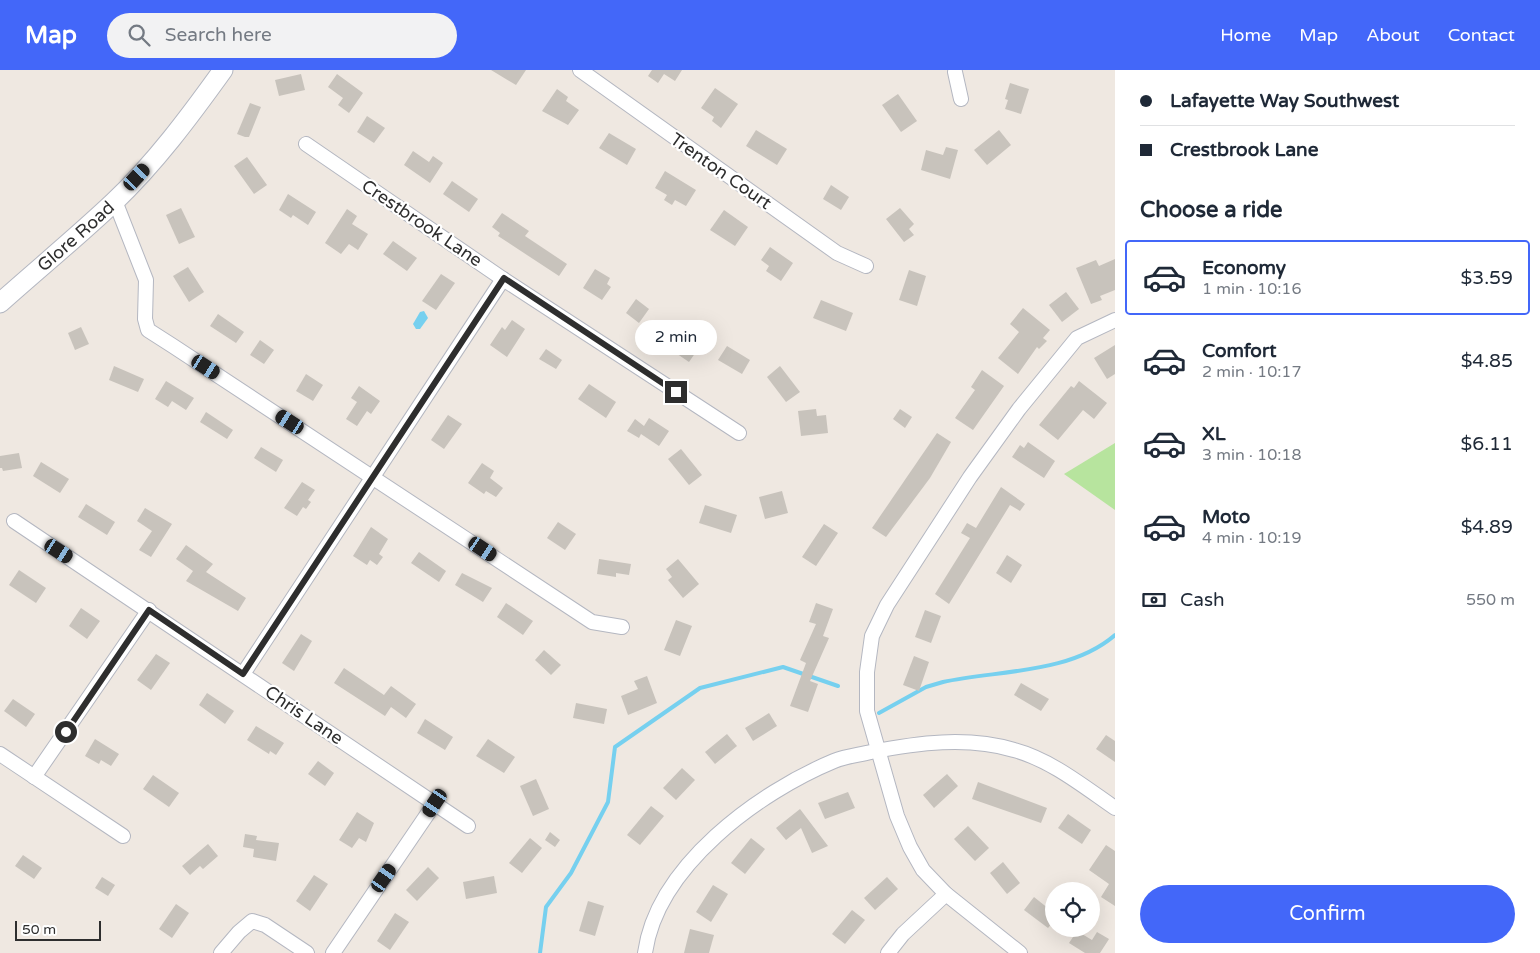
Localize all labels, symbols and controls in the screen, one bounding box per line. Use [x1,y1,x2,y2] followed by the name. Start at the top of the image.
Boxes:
[107,13,457,58] search box
[25,21,77,50] text: Map
[125,21,153,49] icon: search
[165,24,272,46] text: Search here
[1220,24,1271,46] text: Home
[1299,24,1338,46] text: Map
[1366,24,1420,46] text: About
[1448,24,1515,46] text: Contact
[1170,90,1399,112] text: Lafayette Way Southwest
[666,128,776,214] street label: Trenton Court
[1170,139,1318,161] text: Crestbrook Lane
[121,161,152,193] car
[358,175,486,271] street label: Crestbrook Lane
[33,196,119,276] street label: Glore Road
[1140,197,1283,223] text: Choose a ride
[1142,255,1187,300] icon: car
[1202,257,1286,279] text: Economy
[1461,267,1513,289] text: $3.59
[1202,279,1301,299] text: 1 min · 10:16
[635,320,717,354] callout: 2 min
[655,327,697,347] text: 2 min
[1142,338,1187,383] icon: car
[1202,340,1276,362] text: Comfort
[1461,350,1513,372] text: $4.85
[189,353,222,381] car
[1202,362,1301,382] text: 2 min · 10:17
[665,381,687,403] route end
[273,408,306,436] car
[1142,421,1187,466] icon: car
[1202,423,1226,445] text: XL
[1461,433,1513,455] text: $6.11
[1202,445,1301,465] text: 3 min · 10:18
[1142,504,1187,549] icon: car
[1202,506,1250,528] text: Moto
[1461,516,1513,538] text: $4.89
[1202,528,1301,548] text: 4 min · 10:19
[466,534,499,564] car
[42,537,75,565] car
[1140,586,1168,614] icon: cash
[1180,589,1225,611] text: Cash
[1466,590,1515,610] text: 550 m
[261,681,347,749] street label: Chris Lane
[55,721,77,743] route start
[420,786,449,820] car
[369,861,398,895] car
[1045,882,1100,937] map controls
[1045,882,1100,937] button: locate
[1140,885,1515,943] button: Confirm
[15,918,101,941] scale bar
[22,921,56,938] text: 50 m

